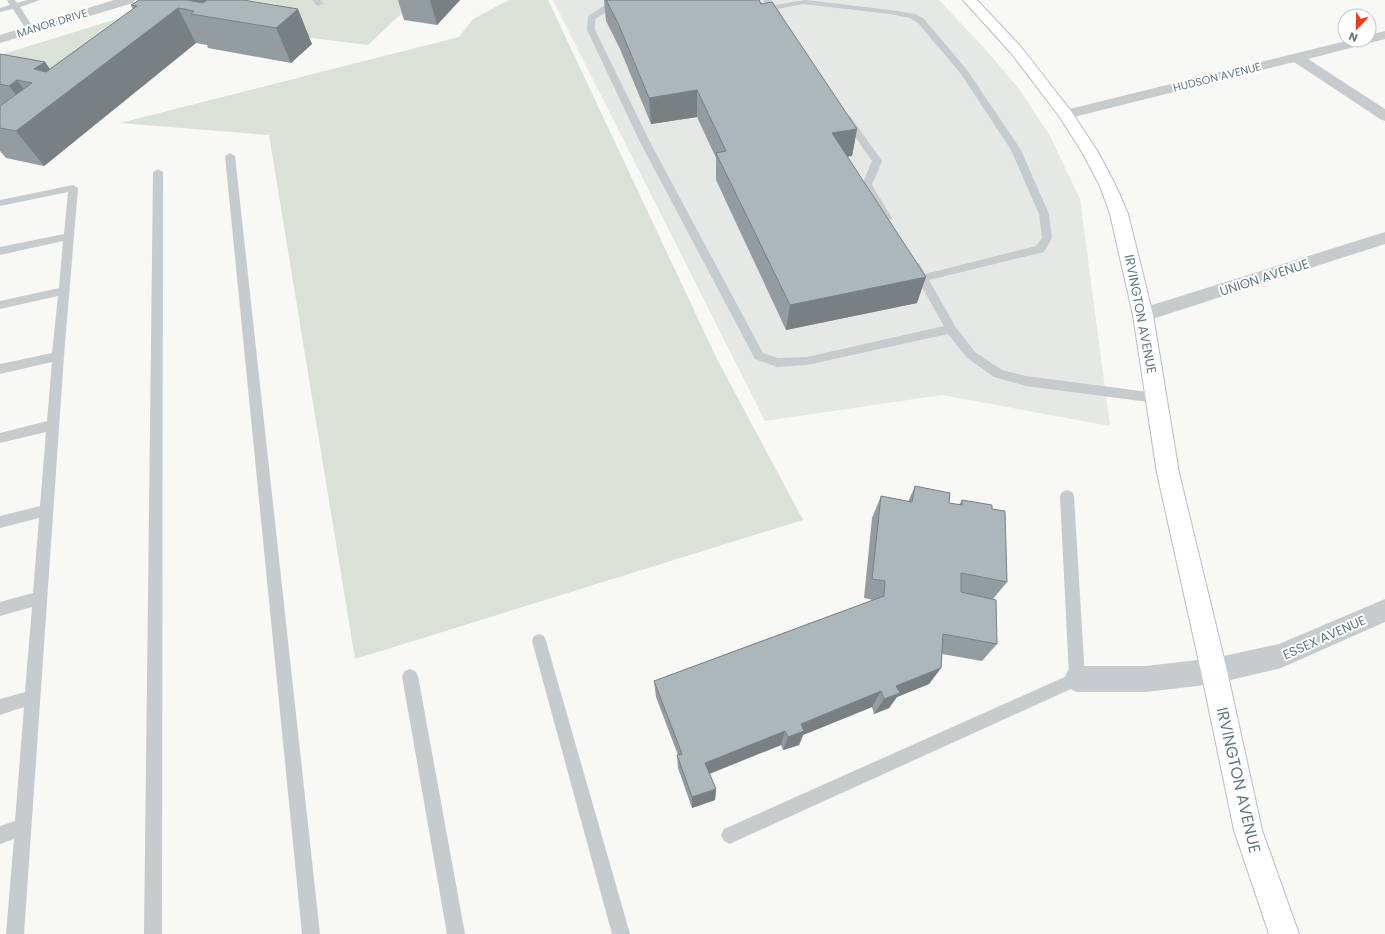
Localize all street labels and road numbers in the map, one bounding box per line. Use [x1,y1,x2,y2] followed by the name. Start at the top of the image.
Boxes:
[15,5,89,41] street label: MANOR DRIVE
[1171,58,1263,96] street label: HUDSON AVENUE
[1120,253,1161,375] street label: IRVINGTON AVENUE
[1217,254,1311,301] street label: UNION AVENUE
[1280,611,1369,664] street label: ESSEX AVENUE
[1211,705,1266,855] street label: IRVINGTON AVENUE

